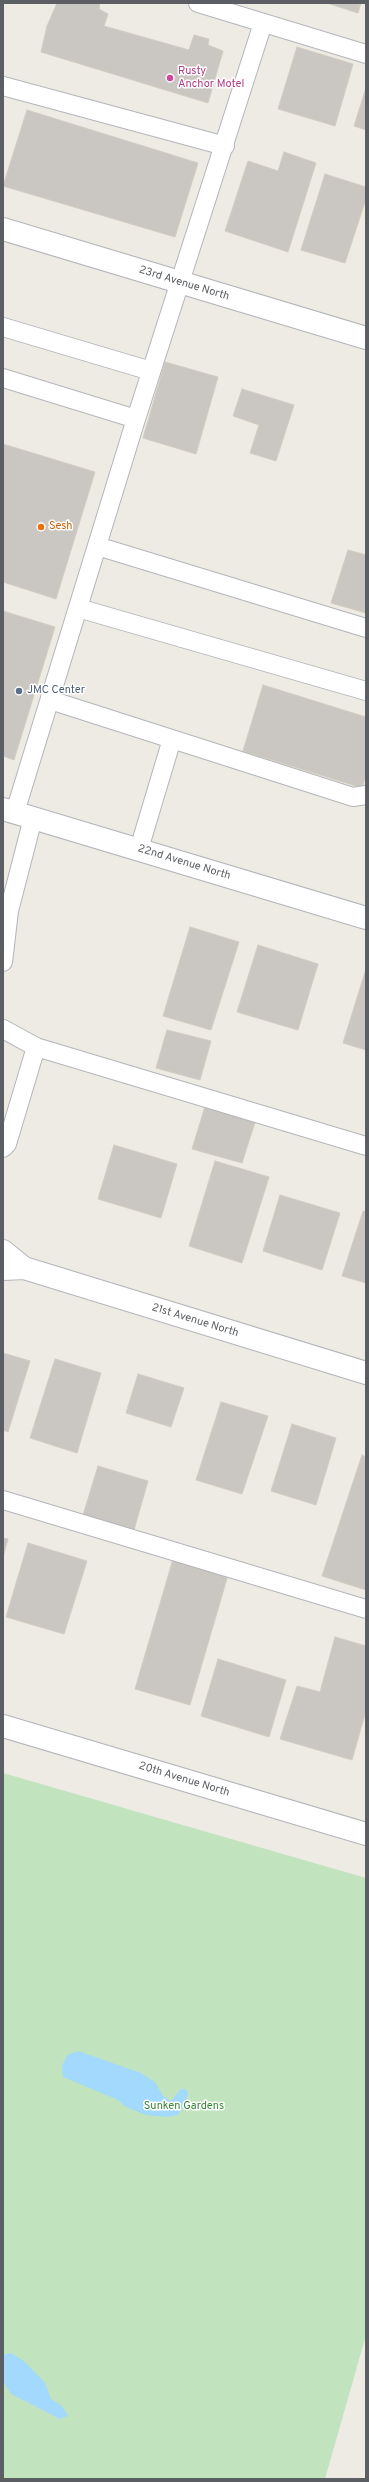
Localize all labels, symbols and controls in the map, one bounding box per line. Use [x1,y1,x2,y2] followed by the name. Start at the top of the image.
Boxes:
[178,65,244,91] place label: Rusty Anchor Motel
[165,73,175,83] marker: Rusty Anchor Motel
[137,264,231,304] street label: 23rd Avenue North
[49,520,73,534] place label: Sesh
[36,522,46,532] marker: Sesh
[27,684,85,698] place label: JMC Center
[14,686,24,696] marker: JMC Center
[136,843,232,883] street label: 22nd Avenue North
[150,1301,240,1341] street label: 21st Avenue North
[137,1760,231,1800] street label: 20th Avenue North
[144,2100,224,2114] park label: Sunken Gardens

